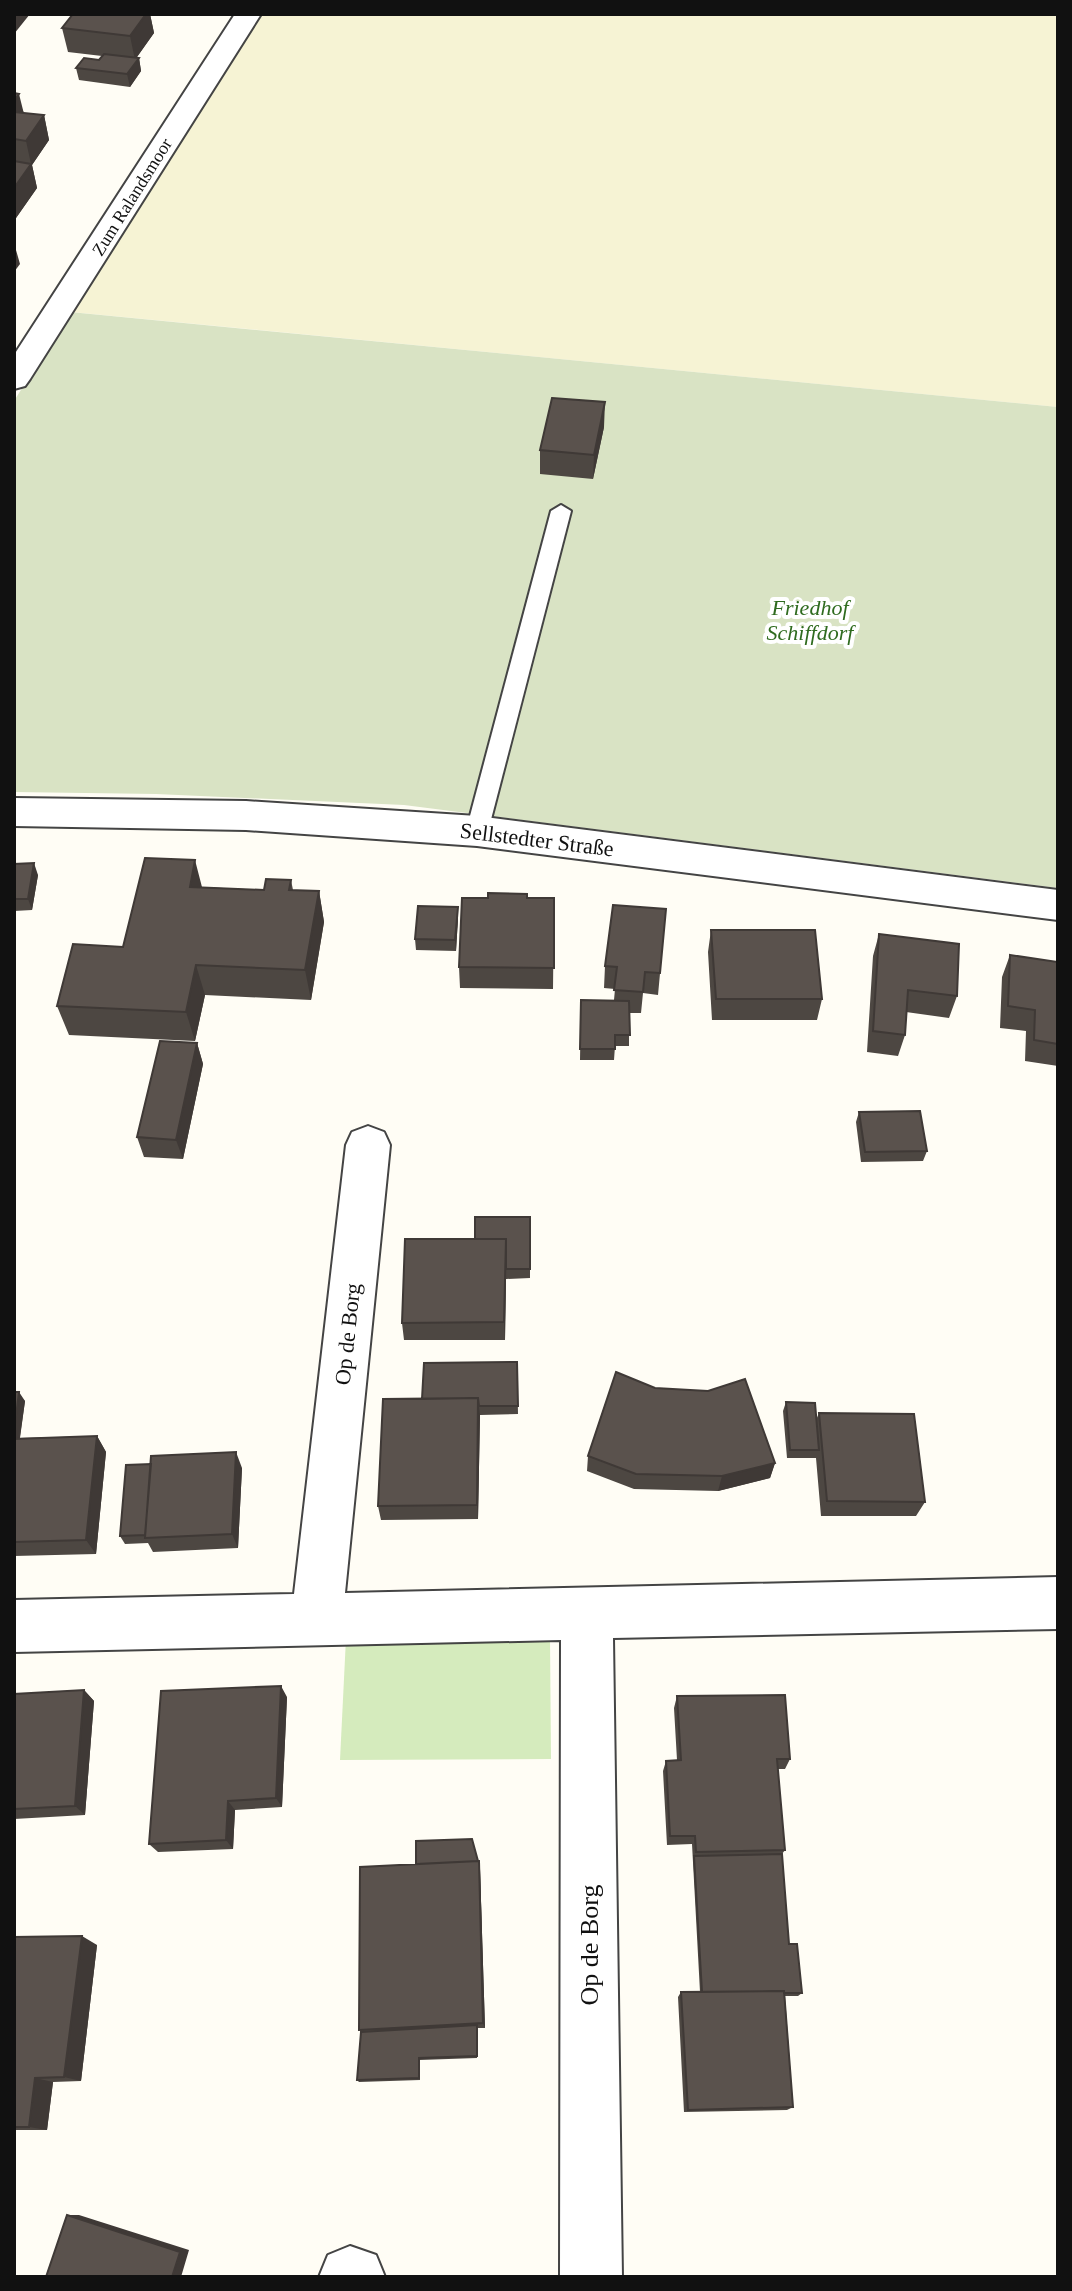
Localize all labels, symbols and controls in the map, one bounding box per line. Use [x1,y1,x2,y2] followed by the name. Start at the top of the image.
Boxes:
[88,135,176,259] street label: Zum Ralandsmoor
[767,595,856,645] park label: Friedhof Schiffdorf
[459,818,615,861] street label: Sellstedter Straße
[330,1282,365,1386] street label: Op de Borg
[575,1885,604,2005] street label: Op de Borg

